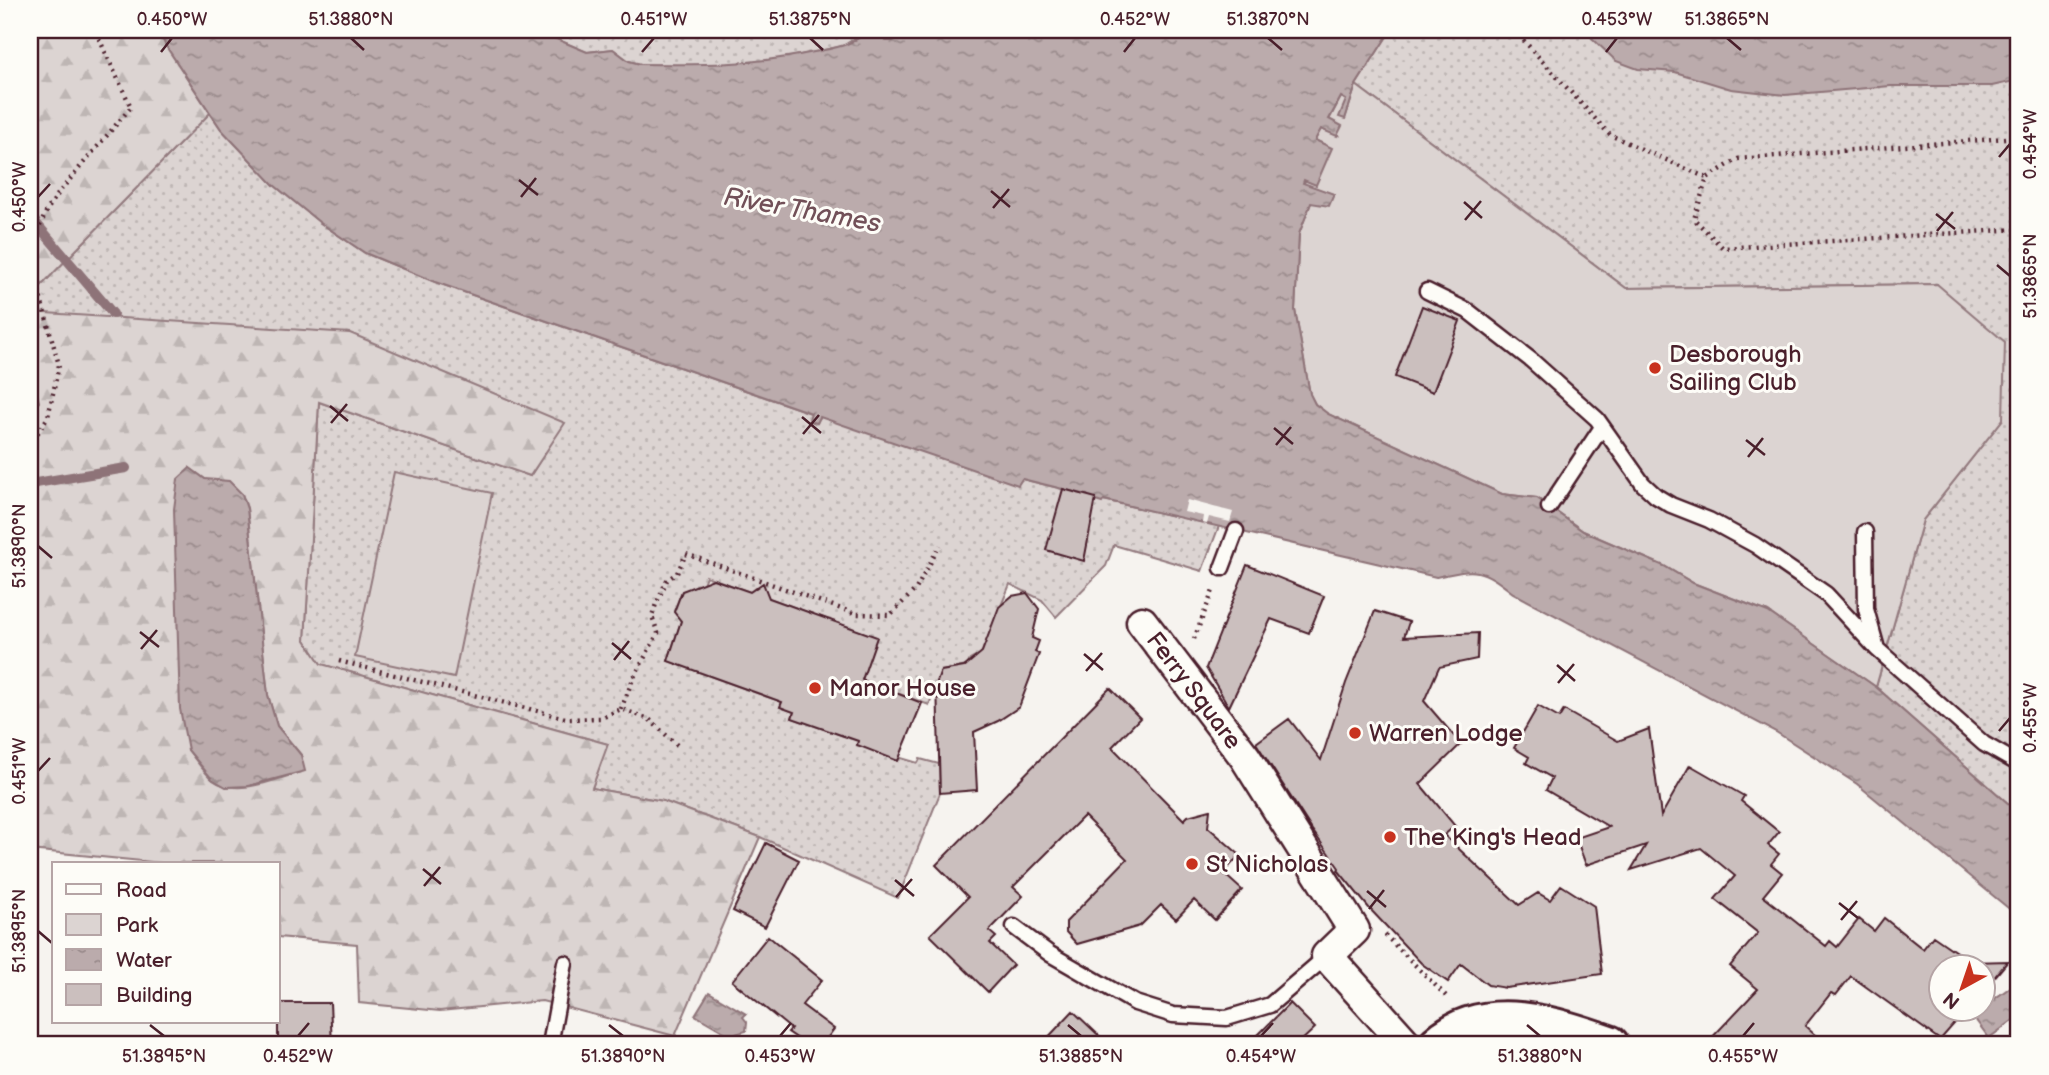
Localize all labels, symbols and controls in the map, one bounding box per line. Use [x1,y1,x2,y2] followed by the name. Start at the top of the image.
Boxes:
[137,9,208,30] text: 0.450°W
[308,9,394,30] text: 51.3880°N
[620,9,688,30] text: 0.451°W
[768,9,852,30] text: 51.3875°N
[1100,9,1171,30] text: 0.452°W
[1226,9,1310,30] text: 51.3870°N
[1582,9,1653,30] text: 0.453°W
[1684,9,1770,30] text: 51.3865°N
[2020,108,2041,179] text: 0.454°W
[9,161,30,232] text: 0.450°W
[721,182,883,240] water label: River Thames
[2020,233,2041,319] text: 51.3865°N
[1669,340,1801,397] place label: Desborough Sailing Club
[1647,360,1663,376] marker: Desborough Sailing Club
[9,503,30,589] text: 51.3890°N
[1140,626,1248,755] street label: Ferry Square
[829,674,976,703] place label: Manor House
[807,680,823,696] marker: Manor House
[2020,682,2041,753] text: 0.455°W
[1369,719,1523,748] place label: Warren Lodge
[1347,725,1363,741] marker: Warren Lodge
[9,737,30,805] text: 0.451°W
[1404,823,1581,852] place label: The King's Head
[1382,829,1398,845] marker: The King's Head
[1206,850,1328,879] place label: St Nicholas
[1184,856,1200,872] marker: St Nicholas
[52,862,280,1023] legend
[116,878,167,903] text: Road
[9,889,30,973] text: 51.3895°N
[116,913,159,938] text: Park
[116,948,172,973] text: Water
[1926,953,1996,1023] north arrow
[116,983,192,1008] text: Building
[1939,986,1965,1013] text: N
[122,1046,206,1067] text: 51.3895°N
[263,1046,334,1067] text: 0.452°W
[580,1046,666,1067] text: 51.3890°N
[745,1046,816,1067] text: 0.453°W
[1039,1046,1123,1067] text: 51.3885°N
[1226,1046,1297,1067] text: 0.454°W
[1497,1046,1583,1067] text: 51.3880°N
[1708,1046,1779,1067] text: 0.455°W

